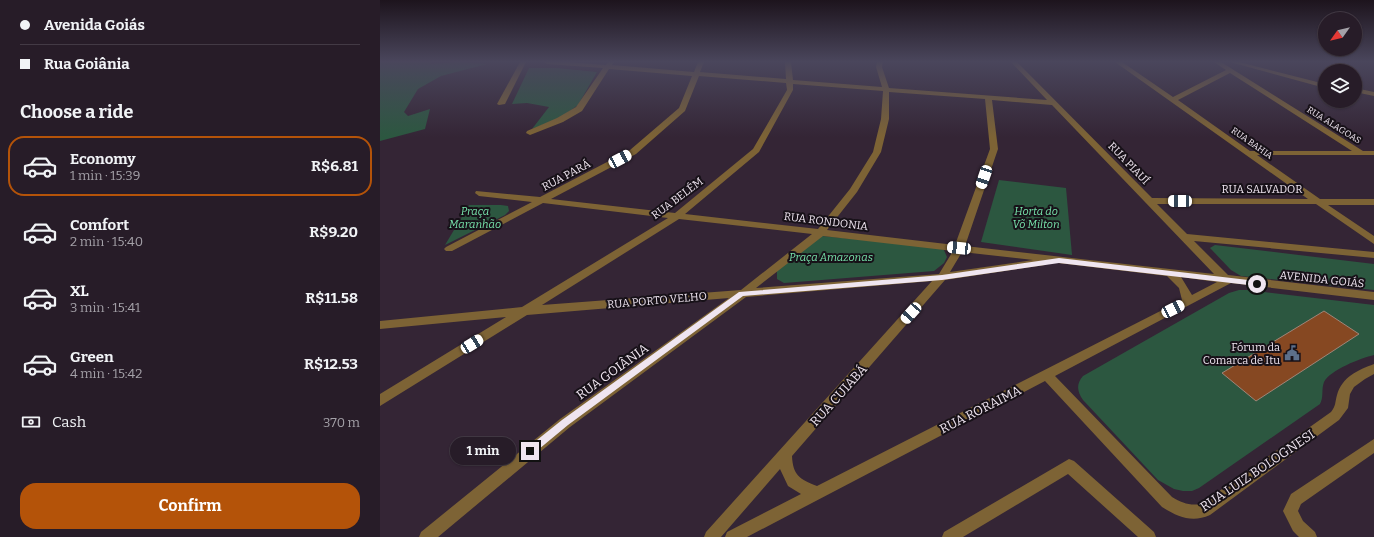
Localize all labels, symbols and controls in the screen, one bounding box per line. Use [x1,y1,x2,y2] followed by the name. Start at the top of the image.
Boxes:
[1318,12,1362,56] north arrow
[1318,12,1362,108] map controls
[44,16,145,34] text: Avenida Goiás
[44,55,130,73] text: Rua Goiânia
[1318,64,1362,108] button: layers
[20,101,133,123] text: Choose a ride
[1305,104,1363,146] street label: RUA ALAGOAS
[1229,125,1275,161] street label: RUA BAHIA
[1105,139,1153,187] street label: RUA PIAUÍ
[22,148,58,184] icon: car
[607,148,633,170] car
[70,150,136,168] text: Economy
[539,156,593,194] street label: RUA PARÁ
[311,157,358,175] text: R$6.81
[974,164,994,190] car
[70,168,140,183] text: 1 min · 15:39
[648,174,706,222] street label: RUA BELÉM
[1222,183,1303,196] street label: RUA SALVADOR
[1168,195,1192,207] car
[449,205,501,231] park label: Praça Maranhão
[1012,205,1060,231] park label: Horta do Võ Milton
[783,210,869,233] street label: RUA RONDONIA
[22,214,58,250] icon: car
[70,216,129,234] text: Comfort
[309,223,358,241] text: R$9.20
[70,234,143,249] text: 2 min · 15:40
[946,241,972,255] car
[789,251,873,264] park label: Praça Amazonas
[1279,268,1365,290] street label: AVENIDA GOIÁS
[1248,275,1266,293] route start
[22,280,58,316] icon: car
[70,282,89,300] text: XL
[305,289,358,307] text: R$11.58
[607,290,707,311] street label: RUA PORTO VELHO
[1160,298,1186,320] car
[70,300,140,315] text: 3 min · 15:41
[899,300,923,326] car
[459,333,485,355] car
[573,340,652,403] street label: RUA GOIÂNIA
[1203,341,1280,367] place label: Fórum da Comarca de Itu
[1283,344,1301,362] public building icon: Fórum da Comarca de Itu
[22,346,58,382] icon: car
[70,348,114,366] text: Green
[304,355,358,373] text: R$12.53
[807,361,870,429] street label: RUA CUIABÁ
[70,366,142,381] text: 4 min · 15:42
[937,382,1024,436] street label: RUA RORAIMA
[20,411,42,433] icon: cash
[52,413,86,431] text: Cash
[323,415,360,430] text: 370 m
[1197,427,1317,514] street label: RUA LUIZ BOLOGNESI
[450,437,516,465] callout: 1 min
[521,442,539,460] route end
[467,443,499,458] text: 1 min
[20,483,360,529] button: Confirm

